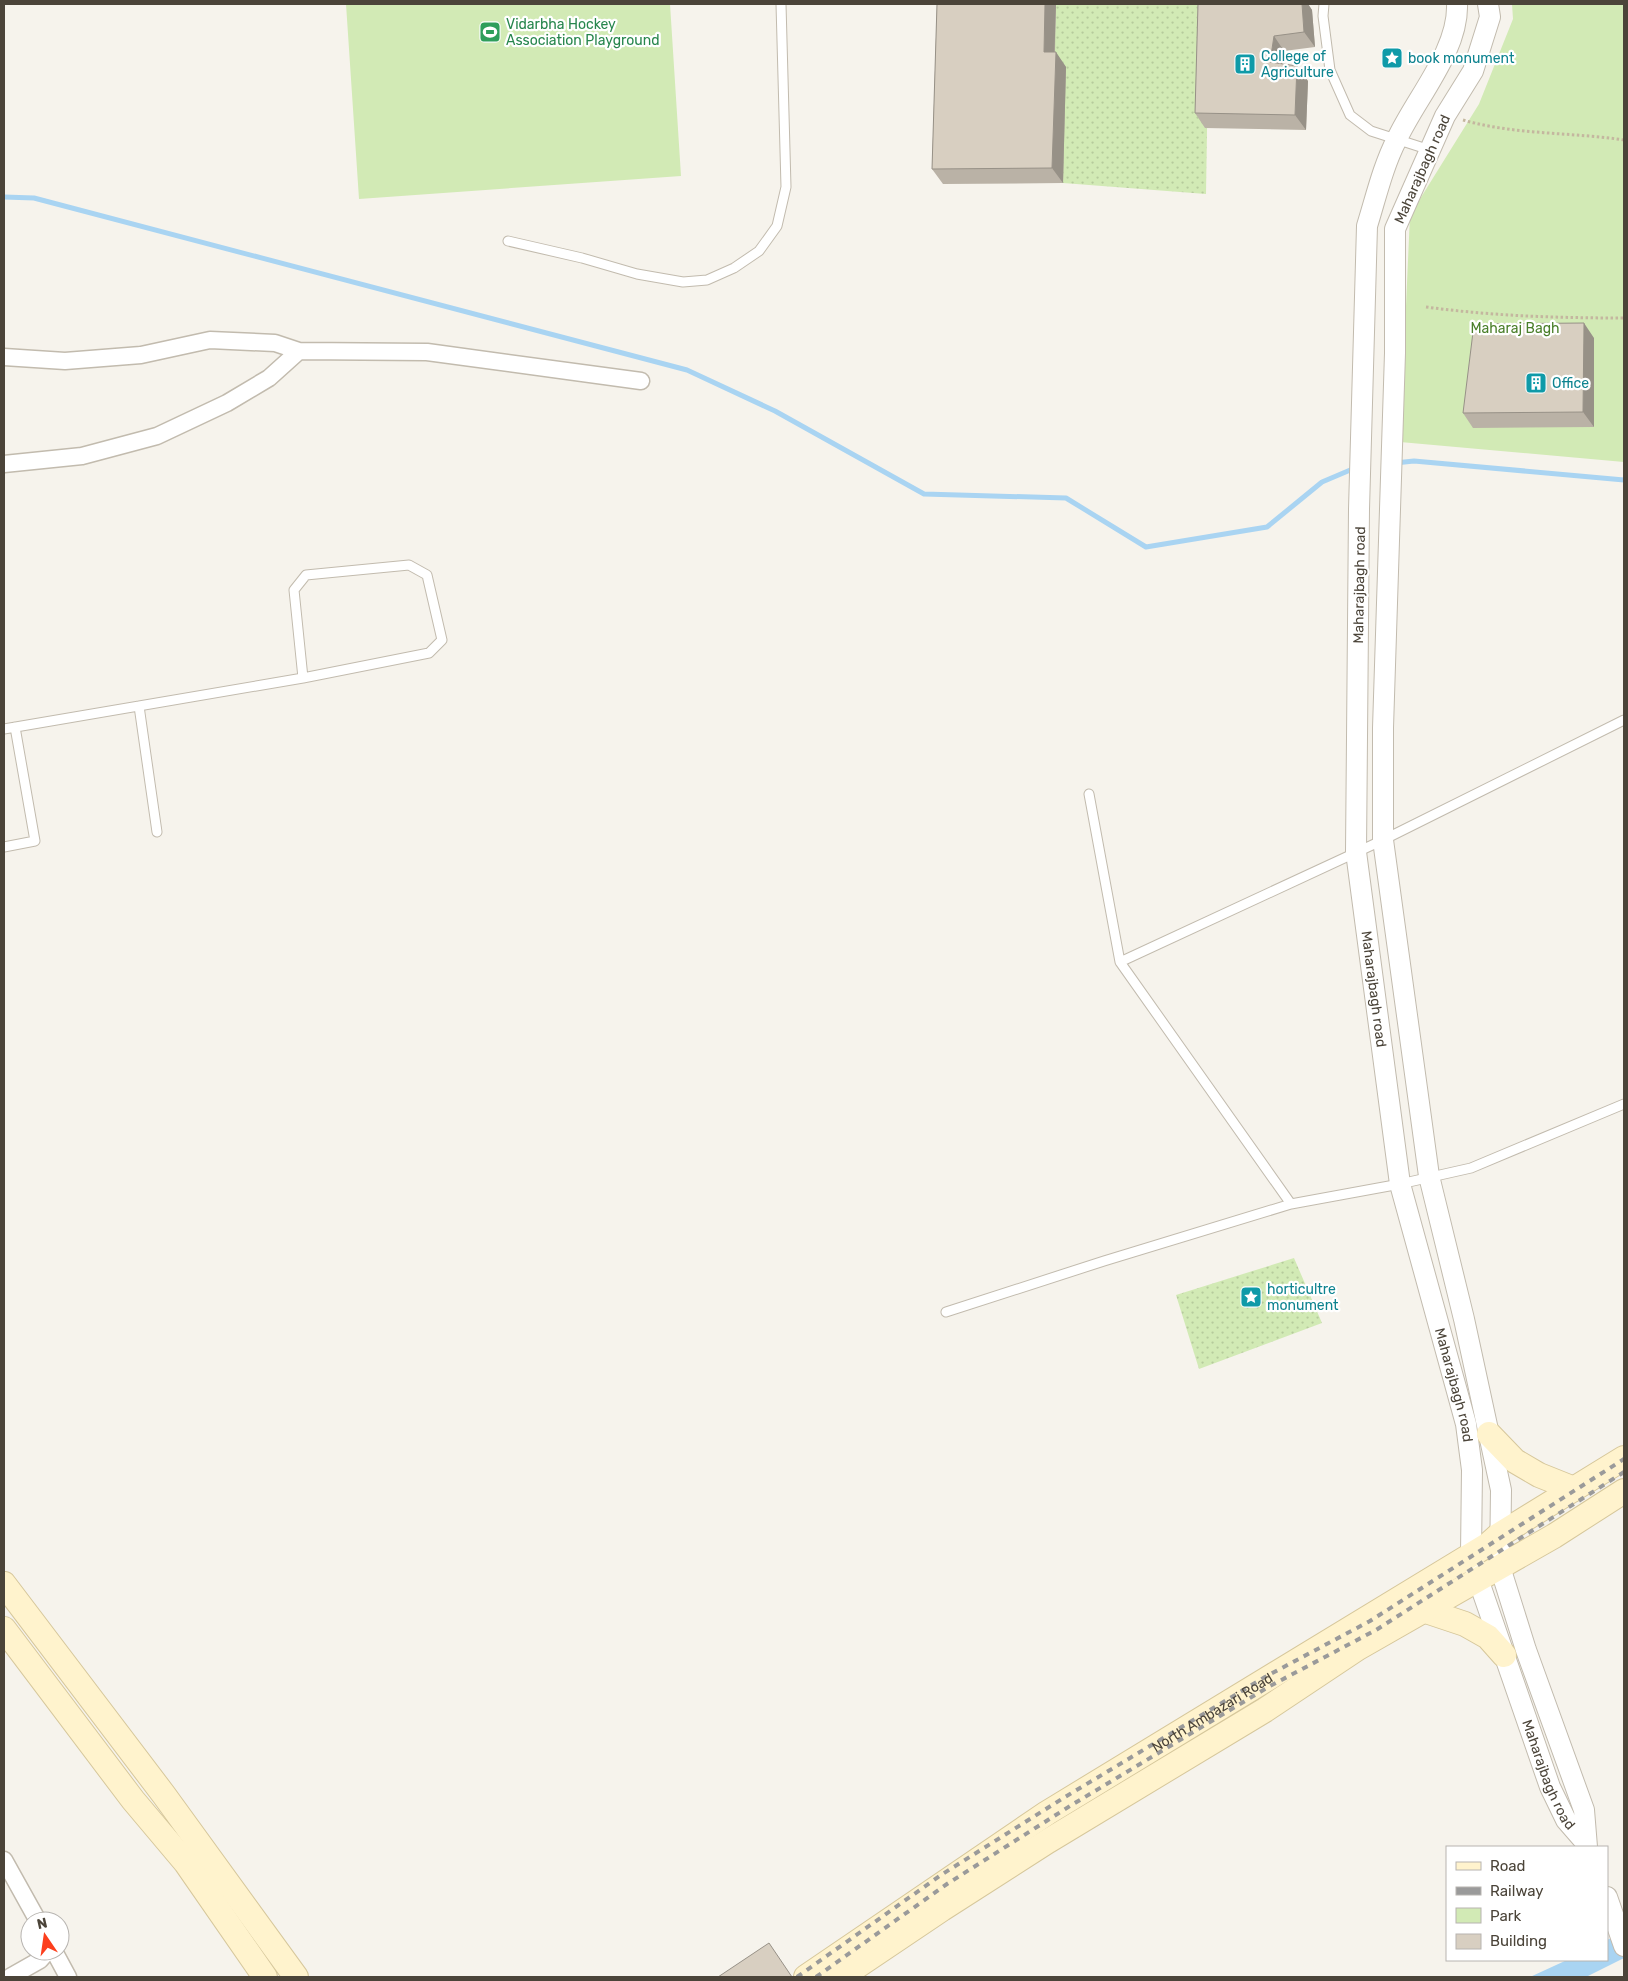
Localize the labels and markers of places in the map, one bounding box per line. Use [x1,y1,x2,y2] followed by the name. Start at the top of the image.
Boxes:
[506,16,660,49] place label: Vidarbha Hockey Association Playground
[478,20,502,44] sports icon: Vidarbha Hockey Association Playground
[1380,46,1404,70] place icon: book monument
[1261,48,1334,81] place label: College of Agriculture
[1408,50,1515,67] place label: book monument
[1233,52,1257,76] building icon: College of Agriculture
[1524,371,1548,395] building icon: Office
[1552,375,1589,392] place label: Office
[1267,1281,1339,1314] place label: horticultre monument
[1239,1285,1263,1309] place icon: horticultre monument

